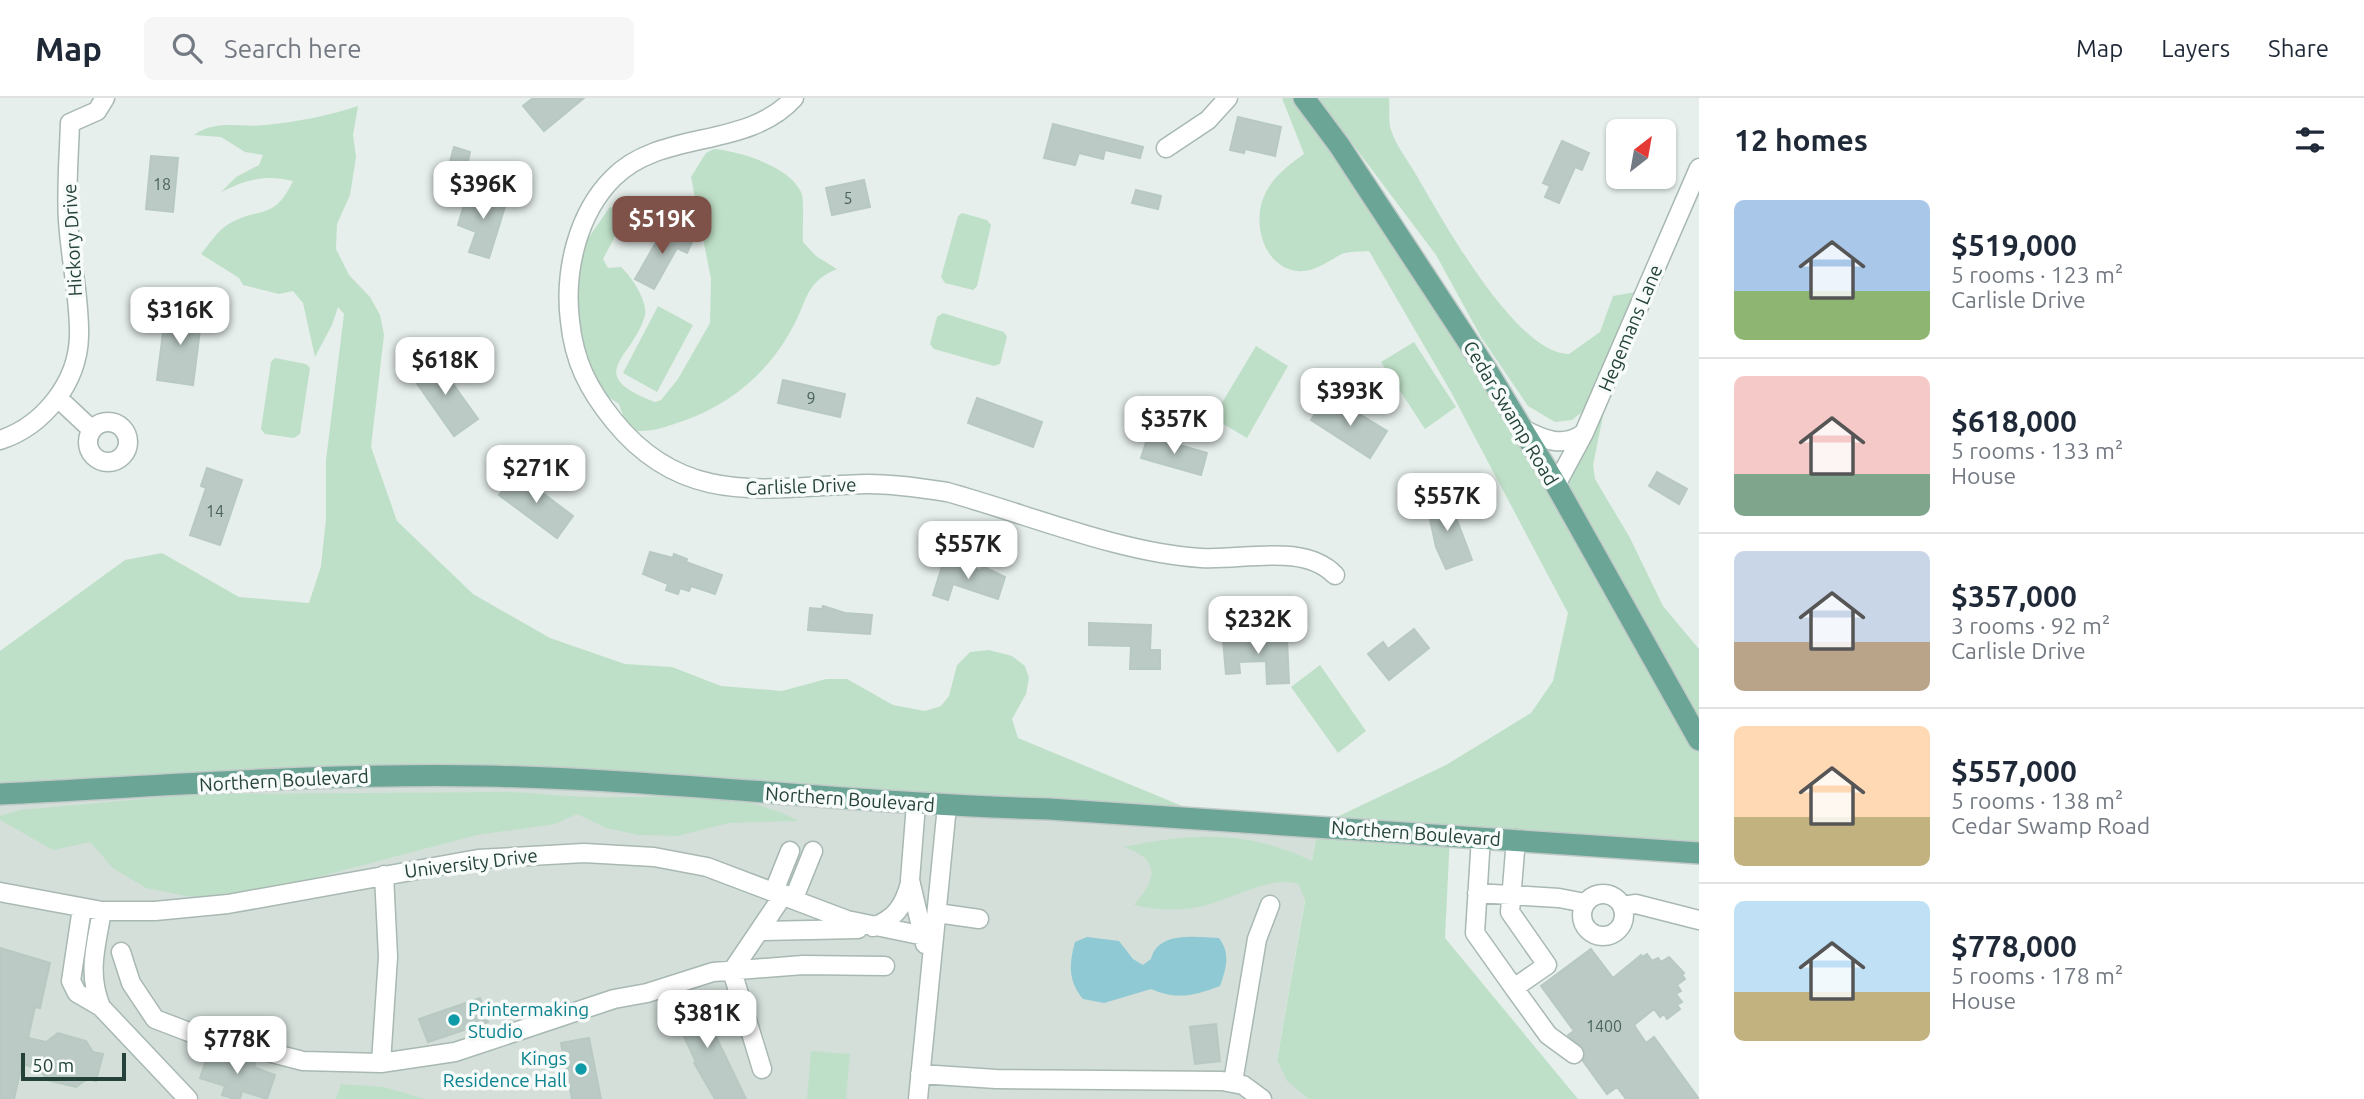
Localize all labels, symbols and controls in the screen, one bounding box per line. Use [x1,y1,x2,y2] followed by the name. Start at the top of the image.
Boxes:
[144,17,634,80] search box
[168,29,206,67] icon: search
[35,30,102,67] text: Map
[224,34,362,63] text: Search here
[2076,35,2123,62] text: Map
[2161,35,2230,62] text: Layers
[2268,35,2329,62] text: Share
[1606,119,1676,189] north arrow
[1606,119,1676,189] map controls
[2291,121,2329,159] icon: filters
[1734,123,1868,157] text: 12 homes
[434,162,532,221] pin: $396K
[449,171,517,196] text: $396K
[153,175,171,193] house number: 18
[58,183,86,297] street label: Hickory Drive
[843,189,853,207] house number: 5
[613,197,711,256] pin: $519K
[628,206,696,231] text: $519K
[1790,228,1874,312] icon: home
[1951,228,2077,262] text: $519,000
[1593,261,1667,395] street label: Hegemans Lane
[1951,262,2123,287] text: 5 rooms · 123 m²
[1951,287,2086,312] text: Carlisle Drive
[131,288,229,347] pin: $316K
[146,297,214,322] text: $316K
[1459,337,1563,489] street label: Cedar Swamp Road
[396,338,494,397] pin: $618K
[411,347,479,372] text: $618K
[1301,368,1399,428] pin: $393K
[1316,378,1384,403] text: $393K
[806,389,816,407] house number: 9
[1125,396,1223,456] pin: $357K
[1790,404,1874,488] icon: home
[1951,404,2077,438] text: $618,000
[1140,406,1208,431] text: $357K
[1951,438,2123,463] text: 5 rooms · 133 m²
[487,446,585,505] pin: $271K
[502,455,570,480] text: $271K
[1951,463,2016,488] text: House
[745,473,857,499] street label: Carlisle Drive
[1398,474,1496,533] pin: $557K
[1413,483,1481,508] text: $557K
[206,502,224,520] house number: 14
[919,522,1017,581] pin: $557K
[934,531,1002,556] text: $557K
[1790,579,1874,663] icon: home
[1951,579,2077,613] text: $357,000
[1209,596,1307,656] pin: $232K
[1224,606,1292,631] text: $232K
[1951,613,2110,638] text: 3 rooms · 92 m²
[1951,638,2086,663] text: Carlisle Drive
[1790,754,1874,838] icon: home
[1951,754,2077,788] text: $557,000
[199,765,369,795] street label: Northern Boulevard
[764,782,936,816] street label: Northern Boulevard
[1951,788,2123,813] text: 5 rooms · 138 m²
[1951,813,2150,838] text: Cedar Swamp Road
[1330,816,1502,850] street label: Northern Boulevard
[403,844,539,882] street label: University Drive
[1790,929,1874,1013] icon: home
[1951,929,2077,963] text: $778,000
[1951,963,2123,988] text: 5 rooms · 178 m²
[1951,988,2016,1013] text: House
[658,990,756,1050] pin: $381K
[468,998,589,1042] place label: Printermaking Studio
[673,1000,741,1025] text: $381K
[446,1012,462,1028] marker: Printermaking Studio
[188,1016,286,1076] pin: $778K
[1586,1017,1622,1035] house number: 1400
[203,1026,271,1051] text: $778K
[443,1047,567,1091] place label: Kings Residence Hall
[21,1050,126,1082] scale bar
[32,1054,74,1076] text: 50 m
[573,1061,589,1077] marker: Kings Residence Hall

